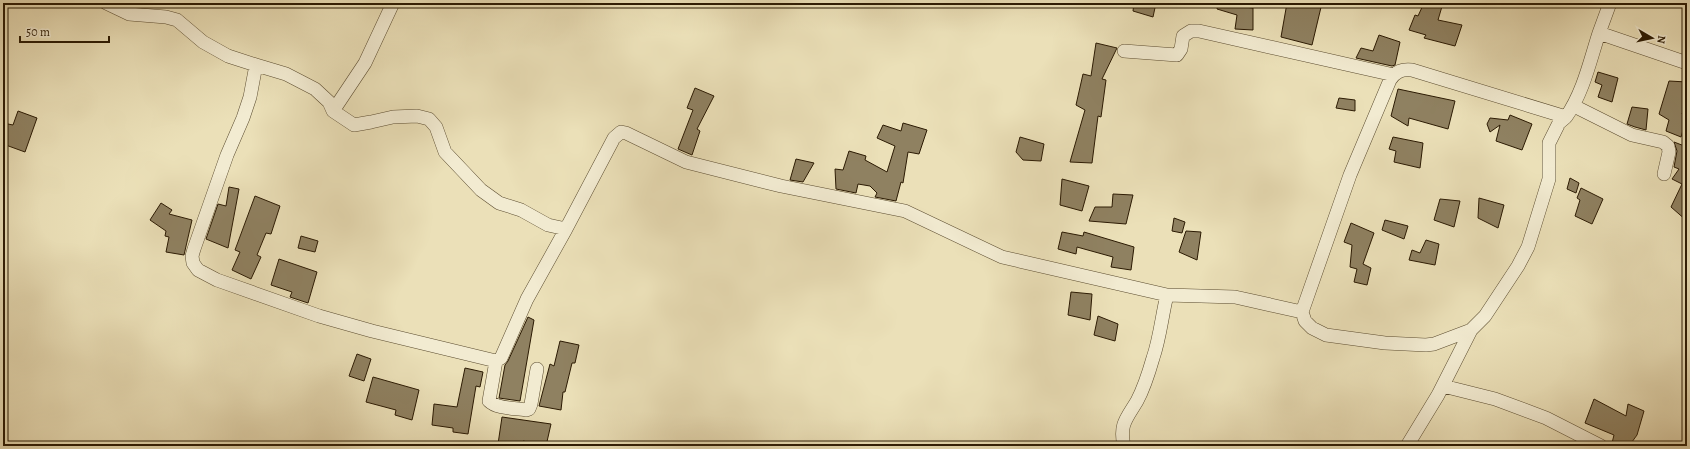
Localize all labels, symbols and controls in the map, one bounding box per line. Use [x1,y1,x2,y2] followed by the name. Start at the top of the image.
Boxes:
[20,18,109,44] scale bar
[1632,18,1672,58] north arrow
[26,24,50,40] text: 50 m
[1653,34,1669,45] text: N

